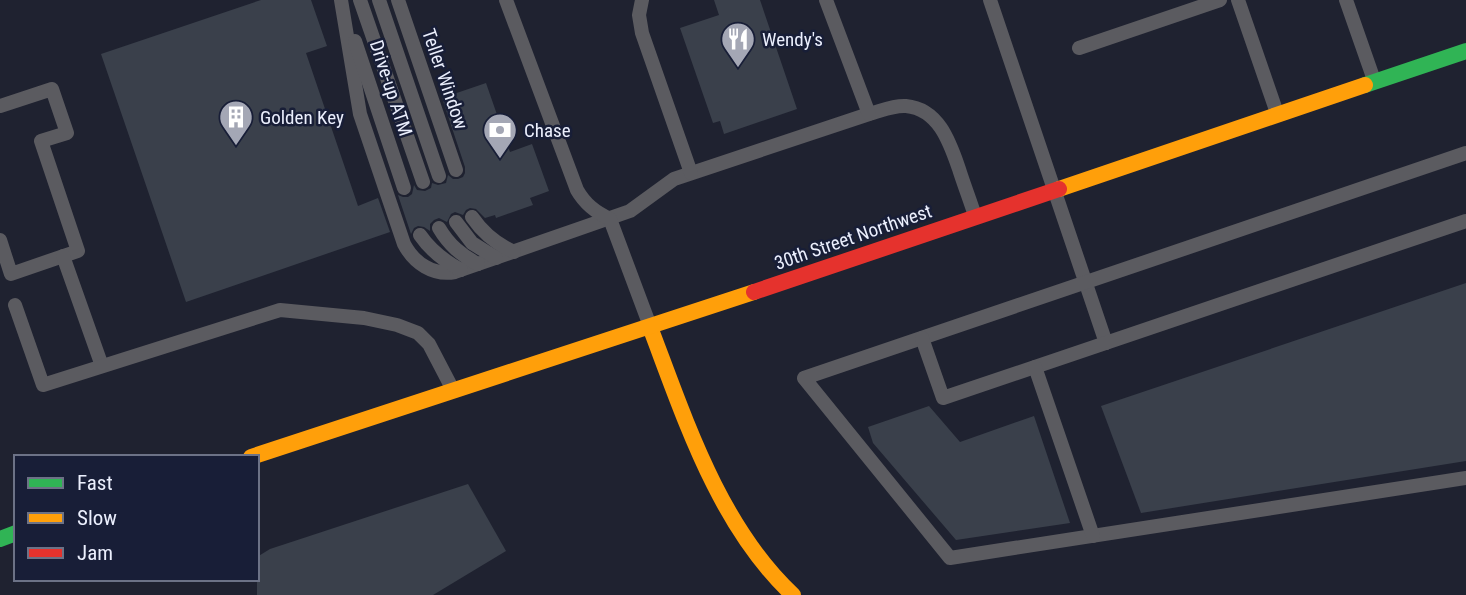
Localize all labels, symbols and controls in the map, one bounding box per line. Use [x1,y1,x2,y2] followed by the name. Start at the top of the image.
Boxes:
[719,20,757,69] restaurant icon: Wendy's
[417,26,473,132] street label: Teller Window
[762,28,823,51] place label: Wendy's
[365,37,417,139] street label: Drive-up ATM
[217,98,255,147] building icon: Golden Key
[260,106,344,129] place label: Golden Key
[481,111,519,160] bank icon: Chase
[524,119,571,142] place label: Chase
[771,199,935,275] street label: 30th Street Northwest
[14,455,259,581] legend
[77,471,113,495] text: Fast
[77,506,117,530] text: Slow
[77,541,113,565] text: Jam

